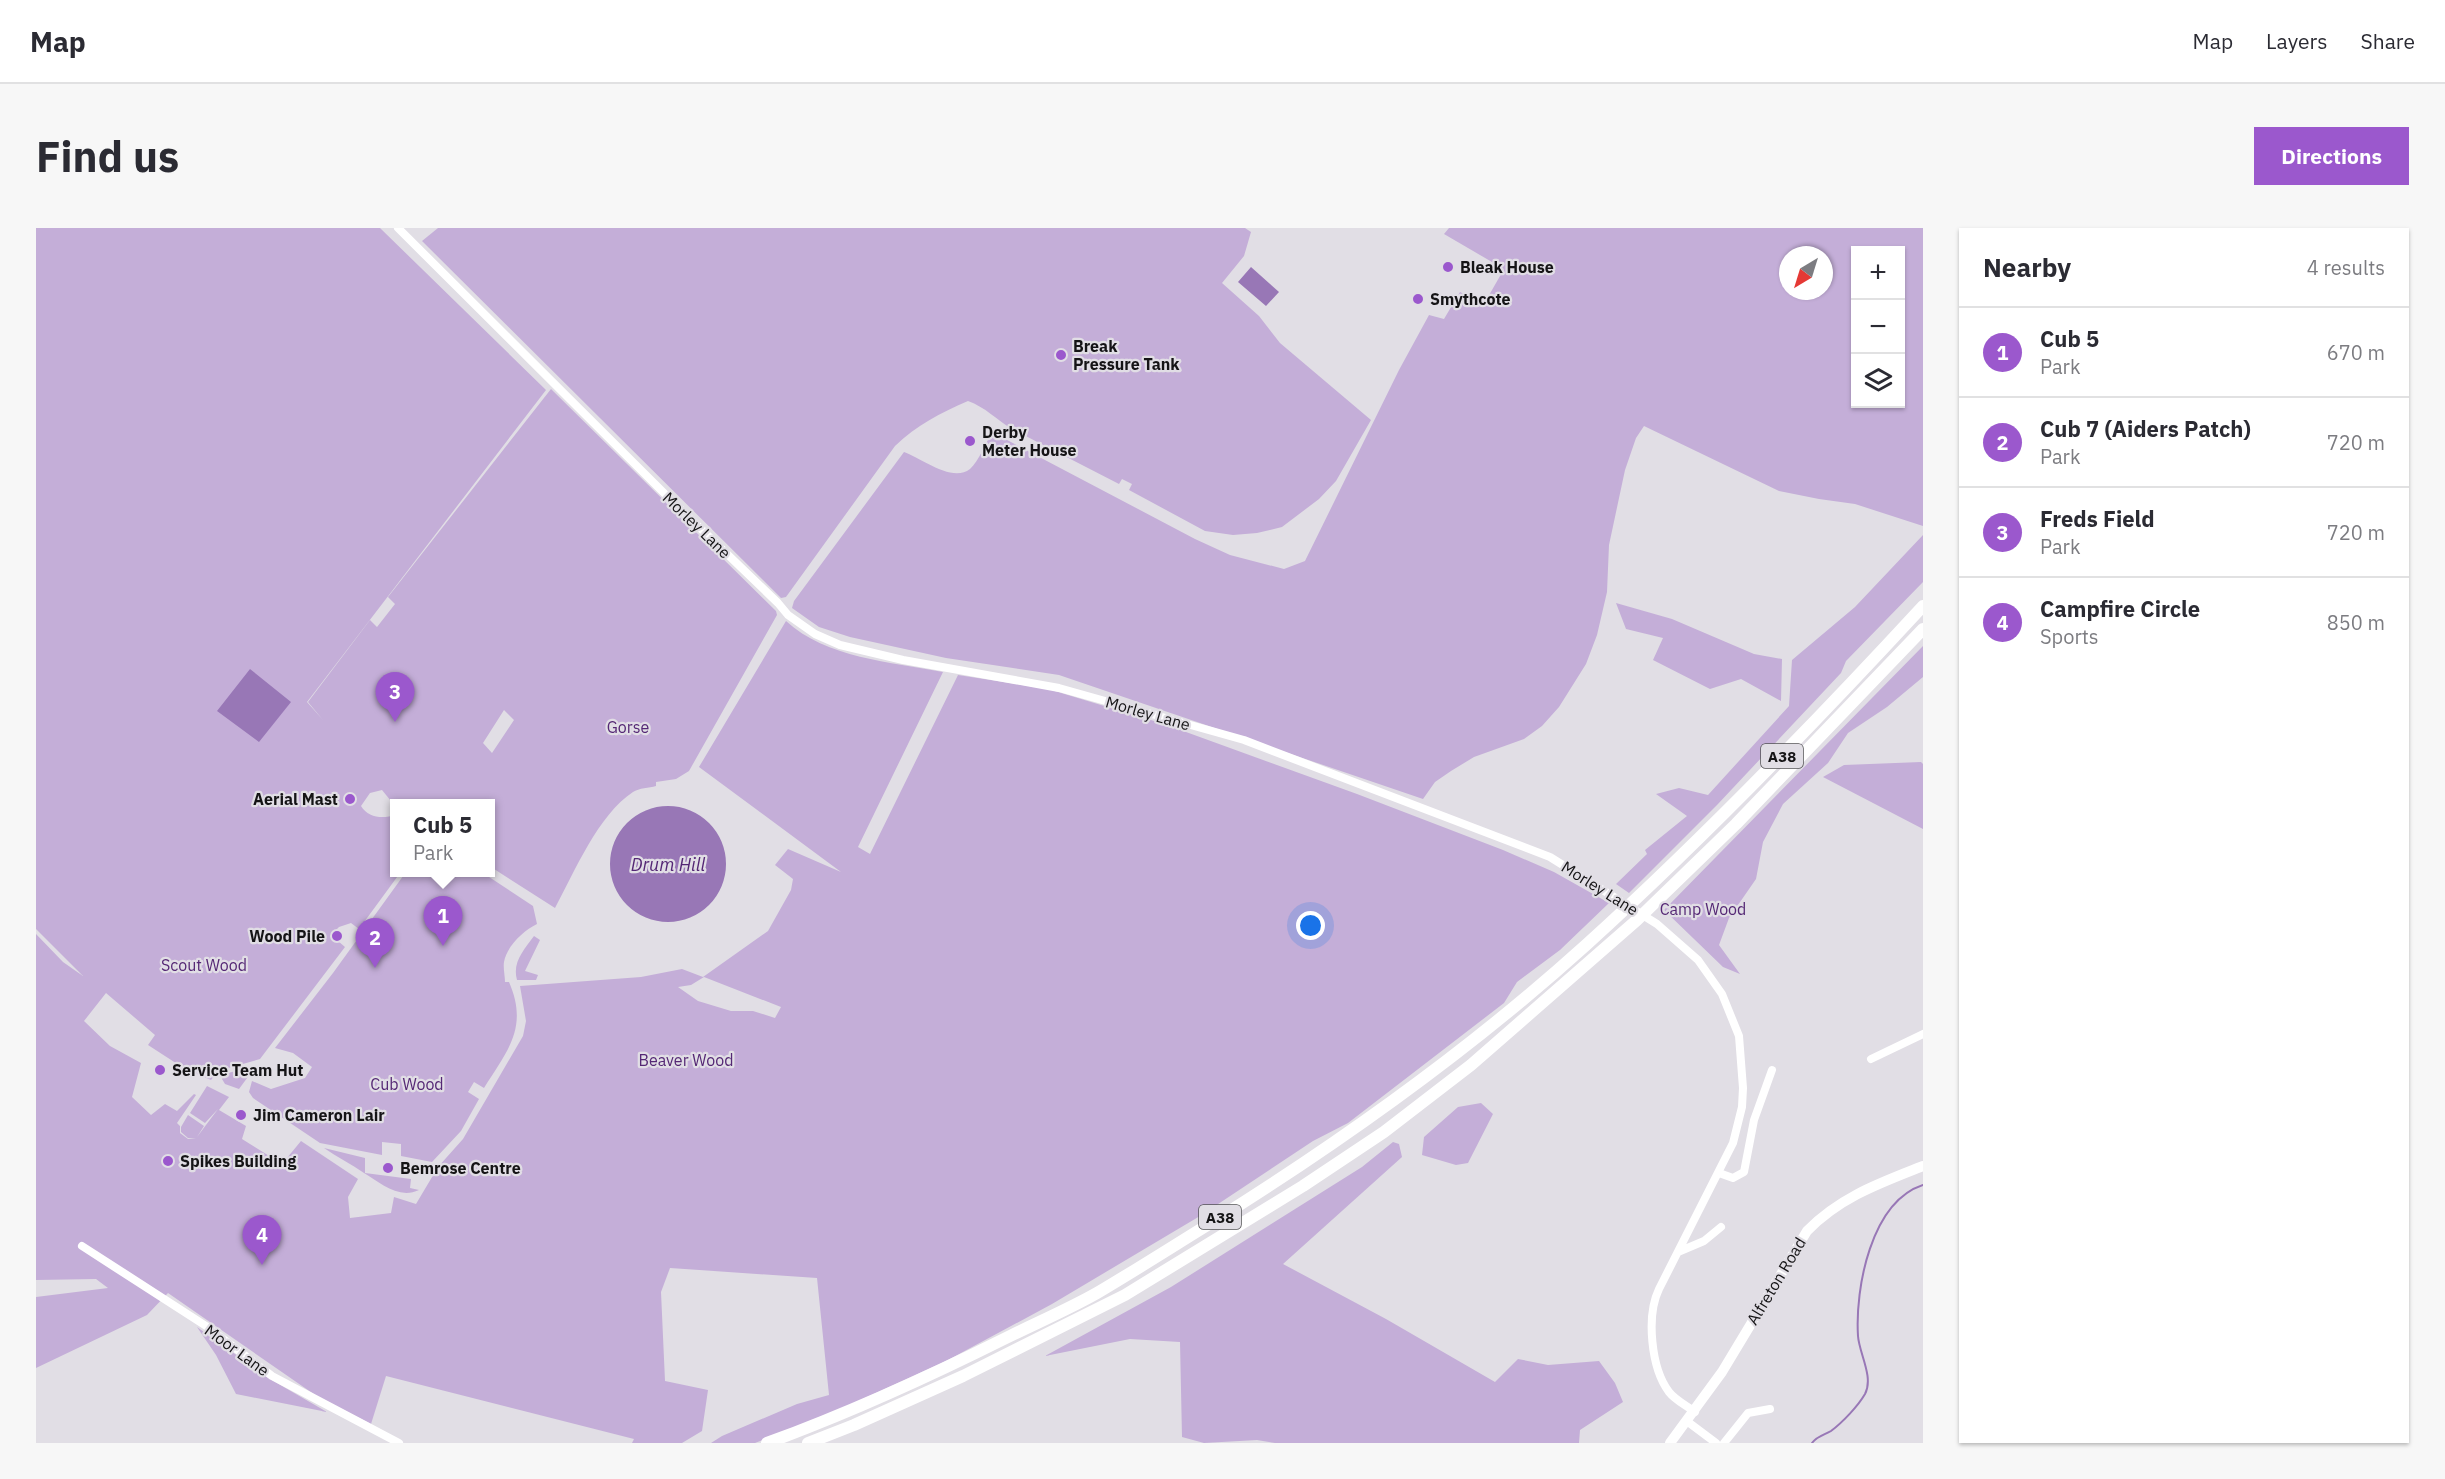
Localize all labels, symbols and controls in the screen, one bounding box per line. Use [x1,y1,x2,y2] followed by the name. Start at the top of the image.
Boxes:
[30,23,86,60] text: Map
[2193,27,2233,55] text: Map
[2266,27,2328,55] text: Layers
[2361,27,2415,55] text: Share
[2254,127,2409,185] button: Directions
[36,129,179,184] text: Find us
[1779,246,1833,300] north arrow
[1851,246,1905,408] map controls
[1851,246,1905,300] button: +
[1983,250,2071,284] text: Nearby
[2307,254,2385,281] text: 4 results
[1460,257,1554,277] place label: Bleak House
[1441,260,1455,274] marker: Bleak House
[1430,289,1511,309] place label: Smythcote
[1411,292,1425,306] marker: Smythcote
[1851,300,1905,354] button: −
[2040,324,2099,353] text: Cub 5
[1073,336,1180,374] place label: Break Pressure Tank
[1997,339,2009,366] text: 1
[2327,339,2385,366] text: 670 m
[1054,348,1068,362] marker: Break Pressure Tank
[2040,353,2080,380] text: Park
[1851,354,1905,408] button: layers
[2040,414,2251,443] text: Cub 7 (Aiders Patch)
[982,422,1077,460] place label: Derby Meter House
[1997,429,2009,456] text: 2
[2327,429,2385,456] text: 720 m
[963,434,977,448] marker: Derby Meter House
[2040,443,2080,470] text: Park
[659,488,735,563] street label: Morley Lane
[2040,504,2155,533] text: Freds Field
[1997,519,2009,546] text: 3
[2327,519,2385,546] text: 720 m
[2040,533,2080,560] text: Park
[2040,594,2200,623] text: Campfire Circle
[1997,609,2009,636] text: 4
[2327,609,2385,636] text: 850 m
[2040,623,2099,650] text: Sports
[376,672,414,722] pin: 3
[1103,691,1193,735] street label: Morley Lane
[607,717,649,737] park label: Gorse
[1761,744,1803,768] road number: A38
[253,789,338,809] place label: Aerial Mast
[343,792,357,806] marker: Aerial Mast
[390,799,495,877] popup
[413,810,472,839] text: Cub 5
[413,839,453,866] text: Park
[631,853,705,876] water label: Drum Hill
[1558,856,1642,920] street label: Morley Lane
[424,896,462,946] pin: 1
[1660,899,1746,919] park label: Camp Wood
[1296,911,1325,940] your location
[356,918,394,968] pin: 2
[249,926,325,946] place label: Wood Pile
[330,929,344,943] marker: Wood Pile
[161,955,247,975] park label: Scout Wood
[638,1050,734,1070] park label: Beaver Wood
[172,1060,303,1080] place label: Service Team Hut
[153,1063,167,1077] marker: Service Team Hut
[370,1074,444,1094] park label: Cub Wood
[253,1105,385,1125] place label: Jim Cameron Lair
[234,1108,248,1122] marker: Jim Cameron Lair
[180,1151,296,1171] place label: Spikes Building
[161,1154,175,1168] marker: Spikes Building
[400,1158,521,1178] place label: Bemrose Centre
[381,1161,395,1175] marker: Bemrose Centre
[1199,1205,1241,1229] road number: A38
[242,1216,282,1265] pin: 4
[1742,1234,1810,1328] street label: Alfreton Road
[201,1320,273,1380] street label: Moor Lane

